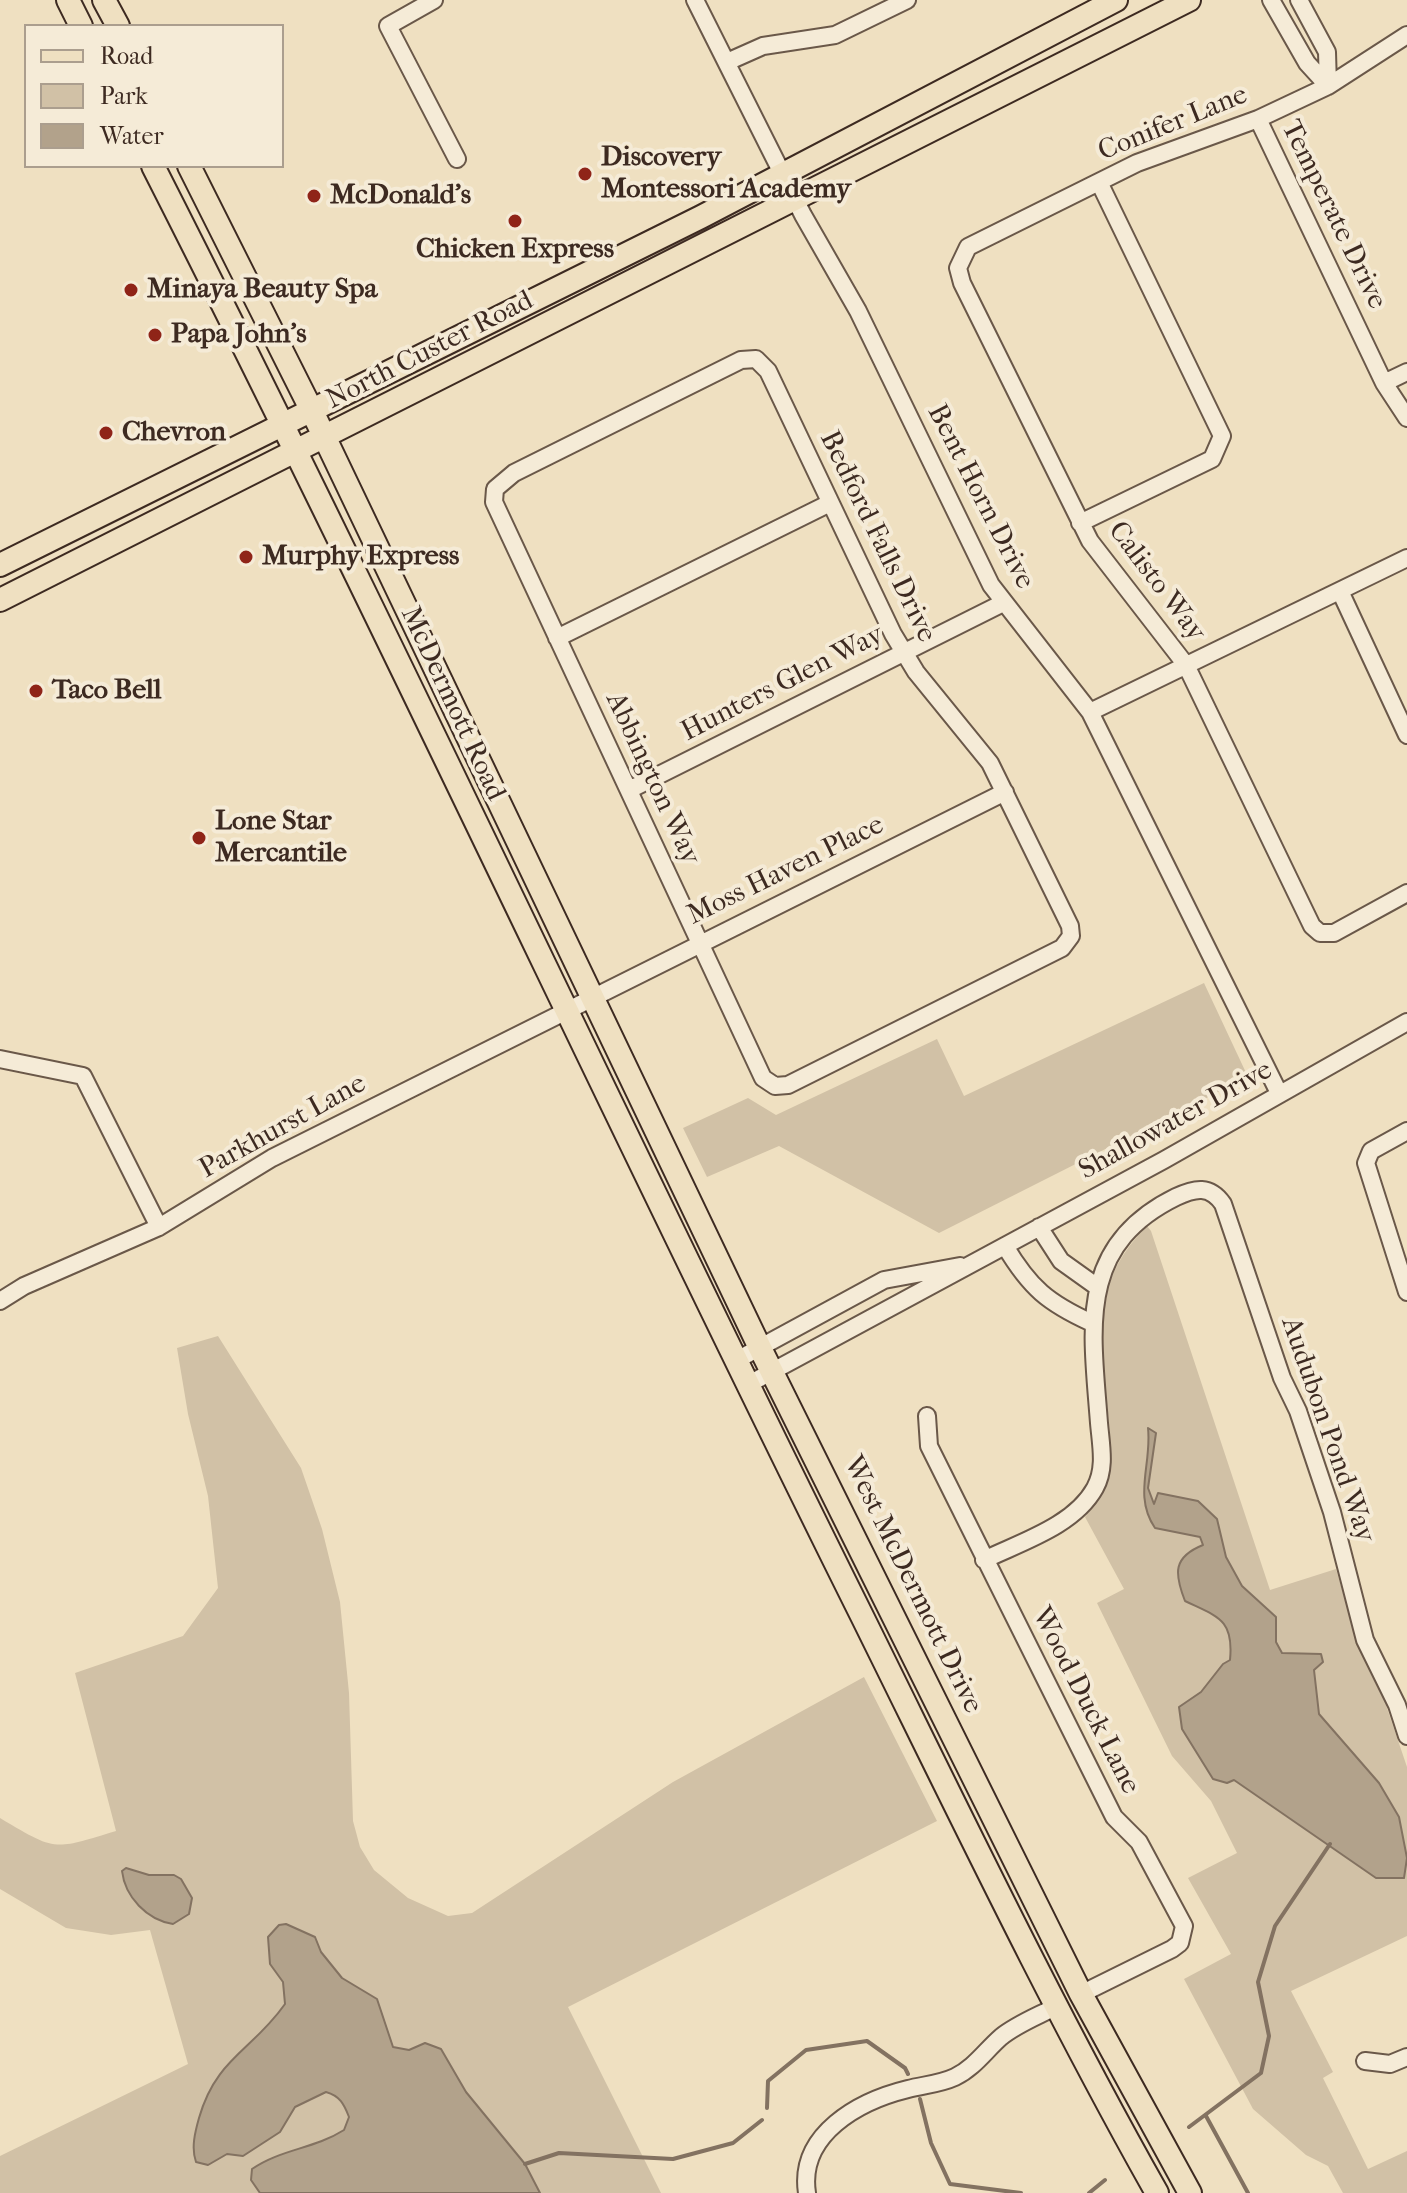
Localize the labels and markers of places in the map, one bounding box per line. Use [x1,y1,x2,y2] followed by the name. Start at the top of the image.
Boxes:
[601,141,851,207] place label: Discovery Montessori Academy
[576,165,594,183] marker: Discovery Montessori Academy
[330,179,471,213] place label: McDonald's
[305,187,323,205] marker: McDonald's
[506,212,524,230] marker: Chicken Express
[416,233,614,267] place label: Chicken Express
[147,273,377,307] place label: Minaya Beauty Spa
[122,281,140,299] marker: Minaya Beauty Spa
[171,318,307,352] place label: Papa John's
[146,326,164,344] marker: Papa John's
[122,416,226,450] place label: Chevron
[97,424,115,442] marker: Chevron
[262,540,459,574] place label: Murphy Express
[237,548,255,566] marker: Murphy Express
[52,674,161,708] place label: Taco Bell
[27,682,45,700] marker: Taco Bell
[215,805,347,871] place label: Lone Star Mercantile
[190,829,208,847] marker: Lone Star Mercantile

